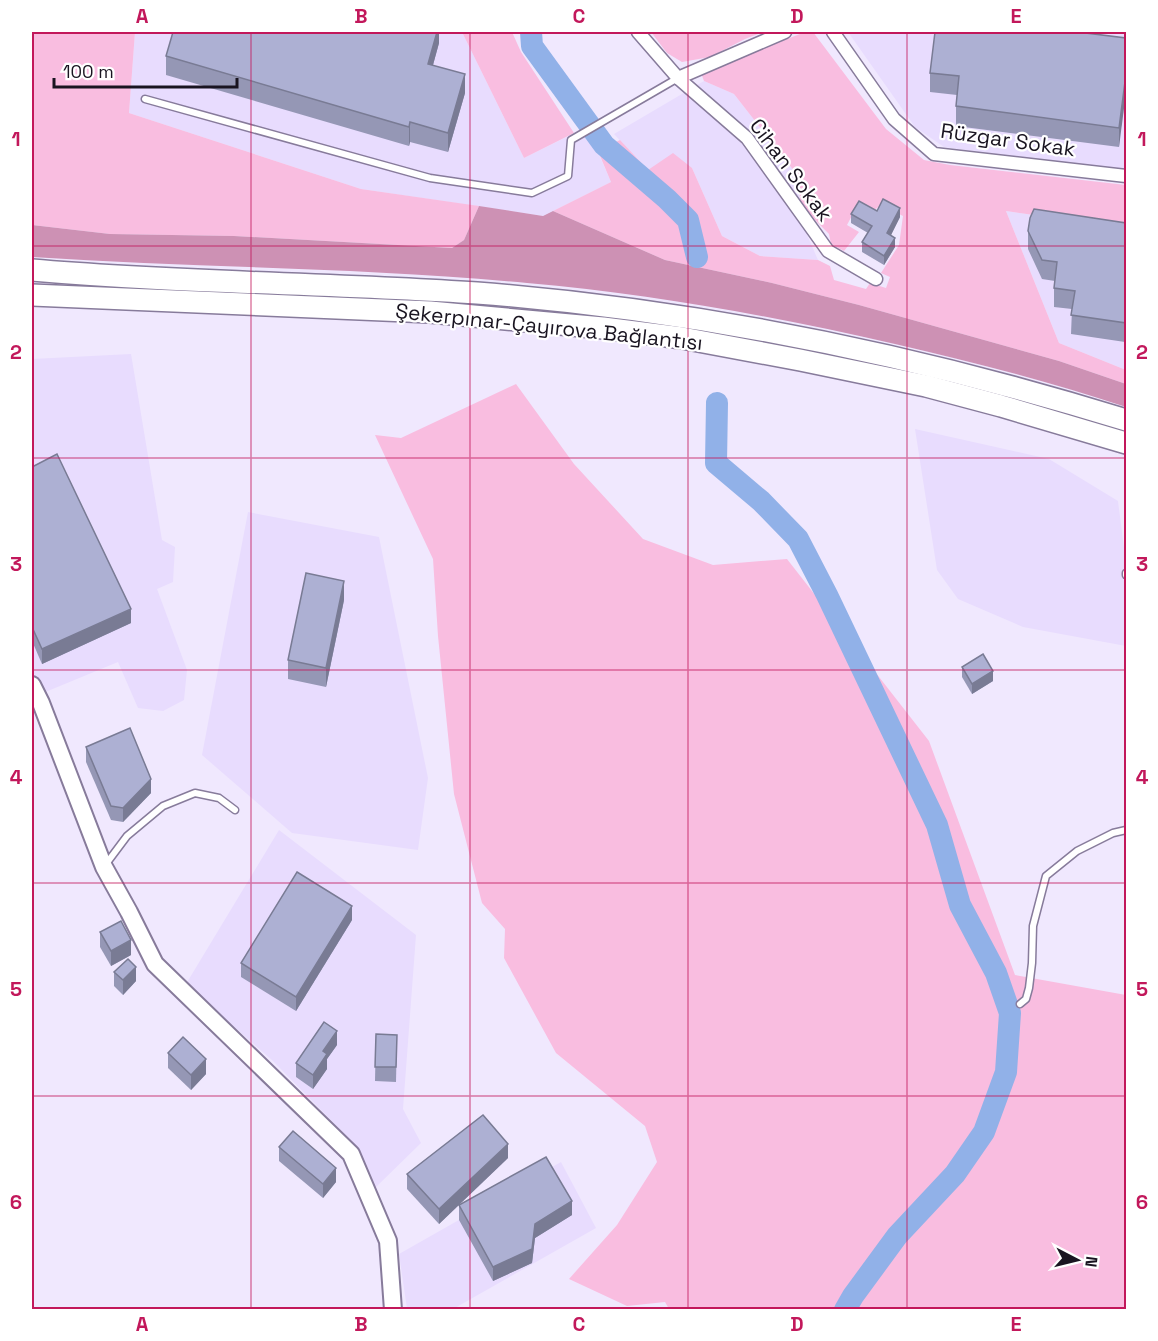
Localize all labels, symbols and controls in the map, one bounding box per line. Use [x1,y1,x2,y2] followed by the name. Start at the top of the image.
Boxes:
[136,3,149,29] text: A
[354,3,368,29] text: B
[573,3,586,29] text: C
[790,3,804,29] text: D
[1010,3,1022,29] text: E
[54,51,237,89] scale bar
[63,60,114,83] text: 100 m
[744,113,839,227] street label: Cihan Sokak
[939,117,1077,162] street label: Rüzgar Sokak
[11,126,21,152] text: 1
[1137,126,1147,152] text: 1
[394,297,704,356] street label: Şekerpınar-Çayırova Bağlantısı
[10,339,22,365] text: 2
[1136,339,1148,365] text: 2
[10,551,22,577] text: 3
[1136,551,1148,577] text: 3
[10,764,23,790] text: 4
[1136,764,1149,790] text: 4
[10,976,22,1002] text: 5
[1136,976,1148,1002] text: 5
[10,1189,22,1215] text: 6
[1136,1189,1148,1215] text: 6
[1047,1230,1107,1290] north arrow
[1080,1255,1102,1268] text: N
[136,1311,149,1337] text: A
[354,1311,368,1337] text: B
[573,1311,586,1337] text: C
[790,1311,804,1337] text: D
[1010,1311,1022,1337] text: E

